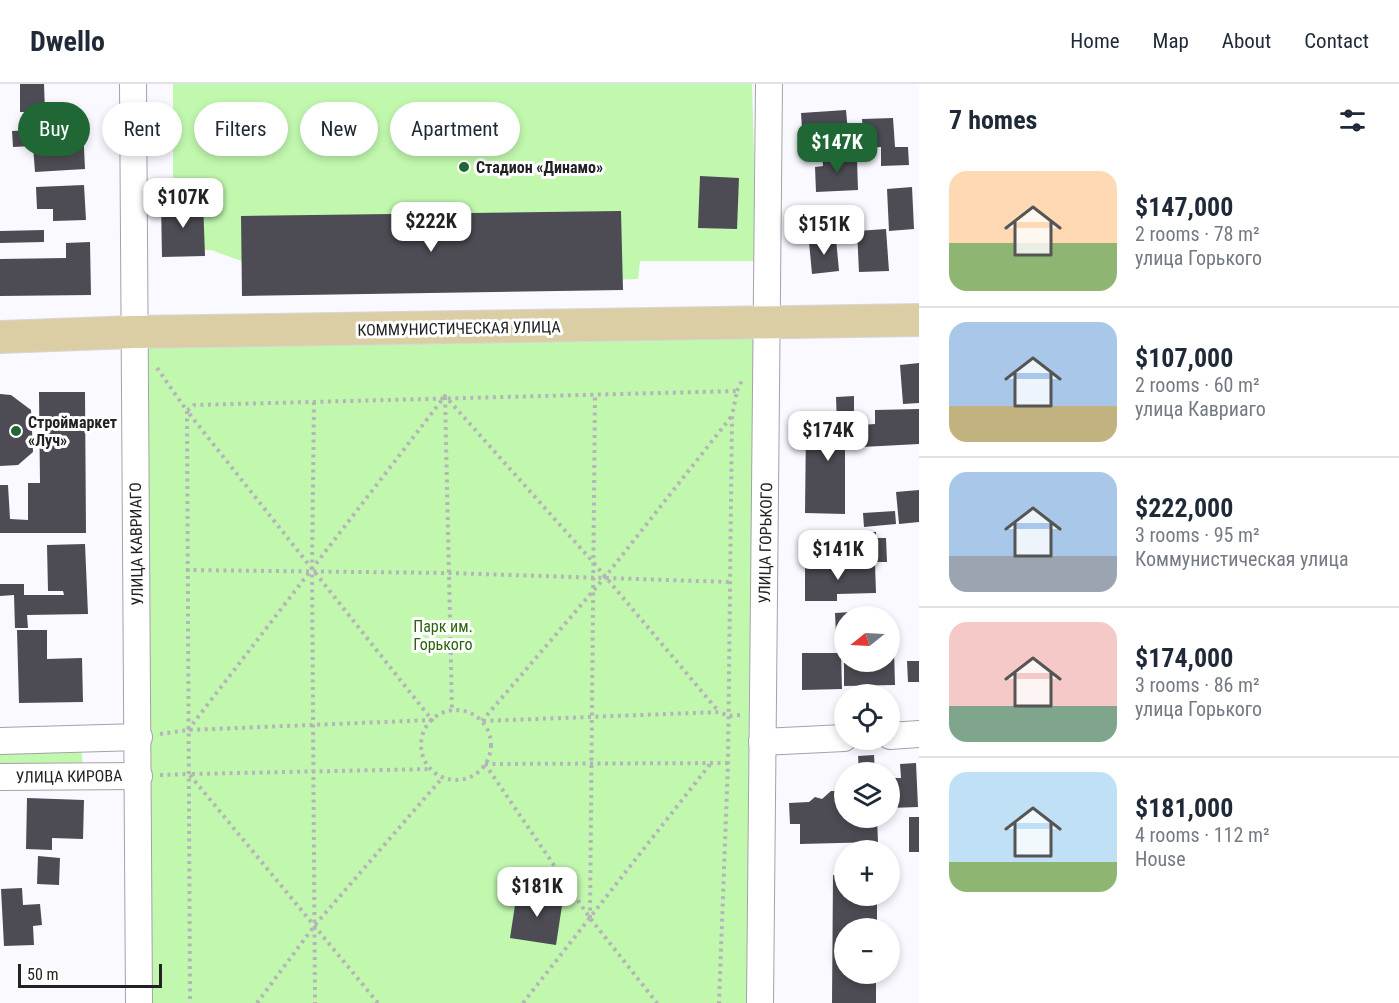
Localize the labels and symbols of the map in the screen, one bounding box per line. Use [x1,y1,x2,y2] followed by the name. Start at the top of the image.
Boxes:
[795,123,879,174] pin: $147K
[476,158,603,177] place label: Стадион «Динамо»
[457,160,471,174] marker: Стадион «Динамо»
[141,178,225,229] pin: $107K
[389,202,473,253] pin: $222K
[782,205,866,256] pin: $151K
[357,317,561,340] street label: КОММУНИСТИЧЕСКАЯ УЛИЦА
[786,411,870,462] pin: $174K
[28,413,117,450] place label: Строймаркет «Луч»
[9,424,23,438] marker: Строймаркет «Луч»
[126,482,147,606] street label: УЛИЦА КАВРИАГО
[755,482,776,604] street label: УЛИЦА ГОРЬКОГО
[796,530,880,581] pin: $141K
[834,606,900,672] north arrow
[413,617,473,654] park label: Парк им. Горького
[15,766,123,787] street label: УЛИЦА КИРОВА
[495,867,579,918] pin: $181K
[18,961,162,988] scale bar

